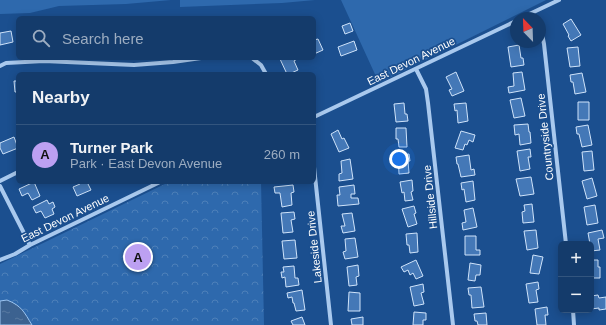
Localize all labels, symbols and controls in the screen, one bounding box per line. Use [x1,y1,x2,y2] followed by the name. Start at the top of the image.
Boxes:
[510,12,546,48] north arrow
[16,16,316,60] search box
[30,27,52,49] icon: search
[62,30,144,47] text: Search here
[365,34,457,88] street label: East Devon Avenue
[32,88,90,107] text: Nearby
[534,93,556,181] street label: Countryside Drive
[70,139,153,156] text: Turner Park
[40,147,50,162] text: A
[264,147,300,162] text: 260 m
[389,149,409,169] your location
[70,156,222,171] text: Park · East Devon Avenue
[421,164,439,230] street label: Hillside Drive
[19,191,111,245] street label: East Devon Avenue
[304,210,324,284] street label: Lakeside Drive
[558,241,594,313] map controls
[558,241,594,277] button: +
[125,242,151,272] pin: A
[558,277,594,313] button: −

